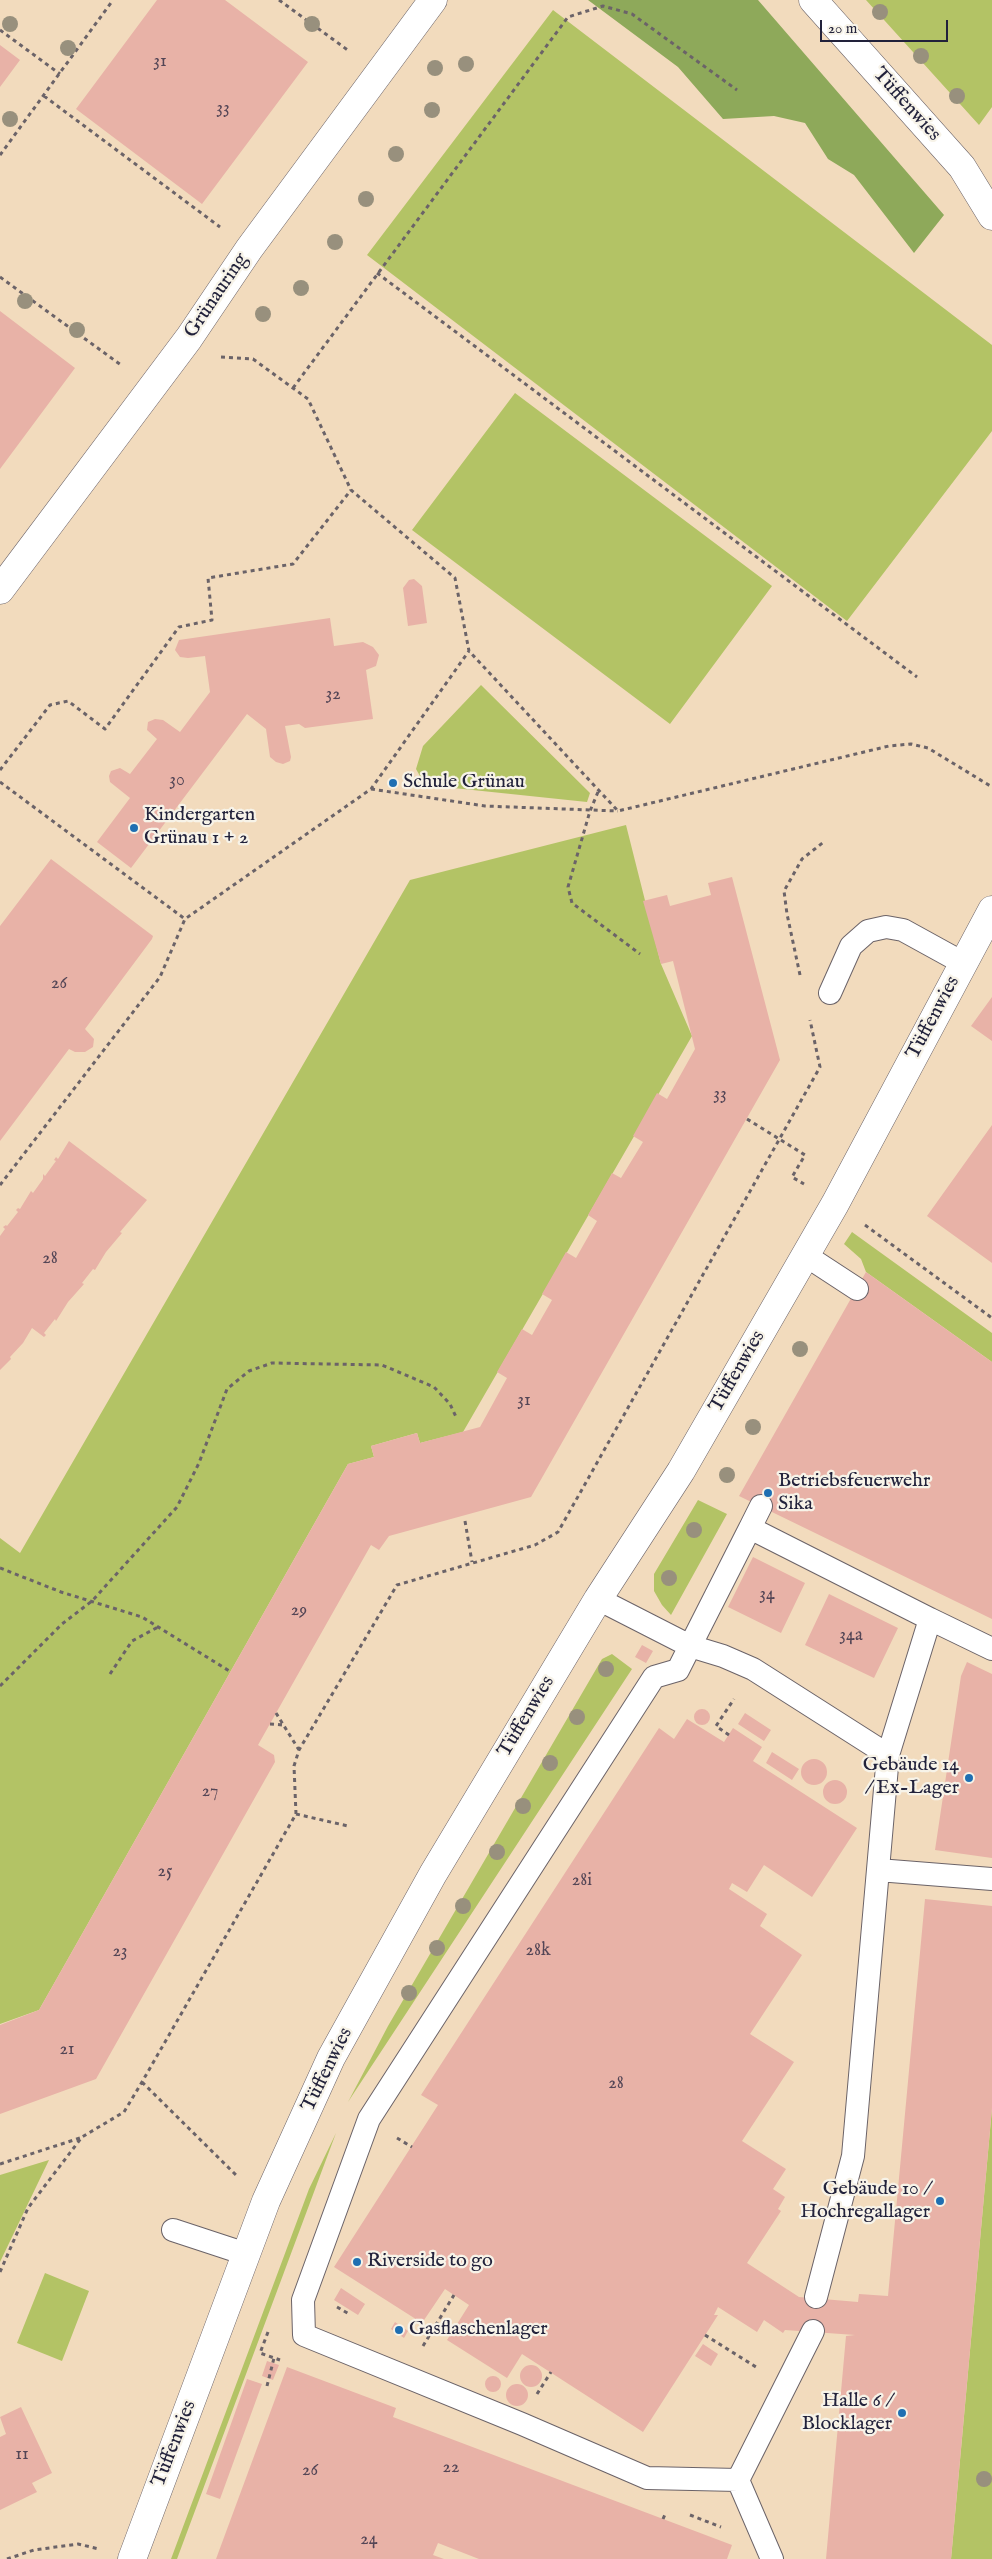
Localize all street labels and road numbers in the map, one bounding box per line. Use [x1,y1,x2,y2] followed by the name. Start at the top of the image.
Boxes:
[867,63,945,147] street label: Tüffenwies
[180,249,254,343] street label: Grünauring
[902,972,966,1064] street label: Tüffenwies
[705,1327,771,1417] street label: Tüffenwies
[493,1672,561,1762] street label: Tüffenwies
[297,2024,359,2116] street label: Tüffenwies
[148,2397,202,2491] street label: Tüffenwies

